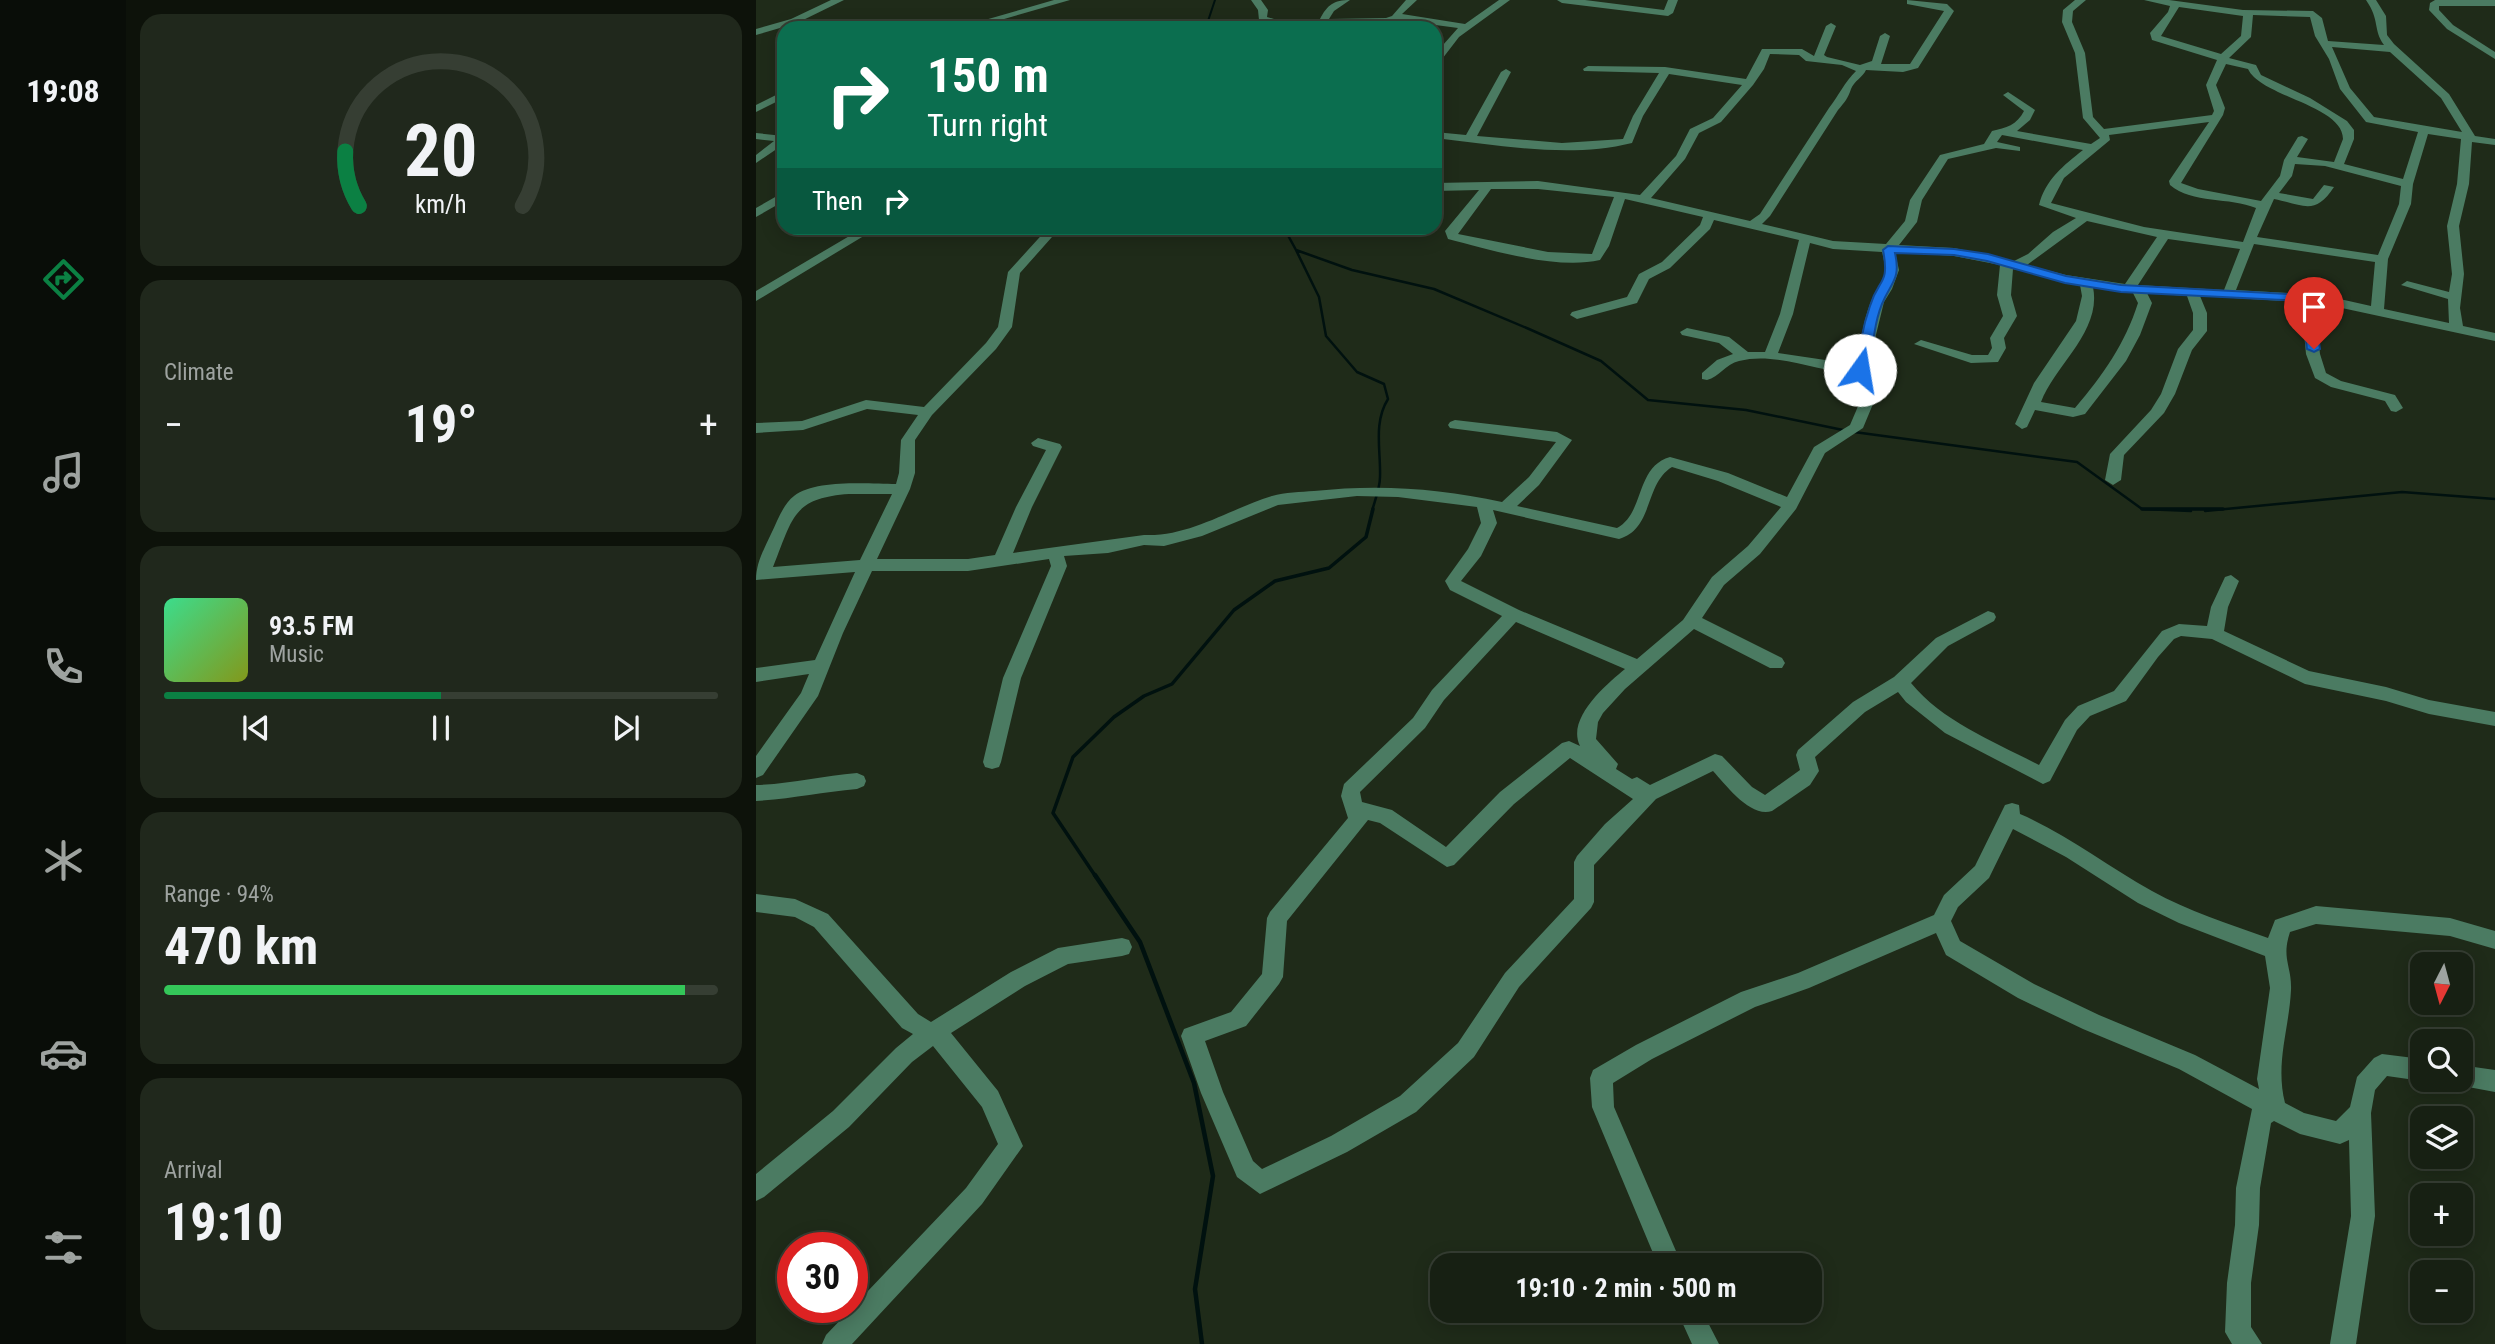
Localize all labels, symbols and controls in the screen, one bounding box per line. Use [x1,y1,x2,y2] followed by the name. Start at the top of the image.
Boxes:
[927,47,1049,104] text: 150 m
[812,49,903,140] icon: right
[26,72,100,110] text: 19:08
[927,106,1048,144] text: Turn right
[404,108,478,194] text: 20
[877,182,915,220] icon: right
[812,186,863,216] text: Then
[415,190,467,219] text: km/h
[39,255,88,304] icon: directions
[2284,277,2344,349] pin
[2295,288,2333,326] icon: arrive
[1823,333,1897,407] position arrow
[164,359,234,386] text: Climate
[405,394,477,455] text: 19°
[164,403,183,447] text: −
[699,403,718,447] text: +
[39,448,88,497] icon: music
[269,611,354,641] text: 93.5 FM
[269,641,324,668] text: Music
[39,642,88,691] icon: phone
[237,709,275,747] icon: previous
[422,709,460,747] icon: pause
[607,709,645,747] icon: next
[39,836,88,885] icon: climate
[164,881,274,908] text: Range · 94%
[164,916,318,977] text: 470 km
[2410,952,2473,1015] north arrow
[2410,952,2473,1323] map controls
[39,1029,88,1078] icon: car
[2410,1029,2473,1092] button: search
[2410,1106,2473,1169] button: layers
[164,1157,223,1184] text: Arrival
[2410,1183,2473,1246] button: +
[164,1192,283,1253] text: 19:10
[39,1223,88,1272] icon: filters
[777,1232,868,1323] speed limit sign: 30
[2410,1260,2473,1323] button: −
[1516,1273,1736,1303] text: 19:10 · 2 min · 500 m

